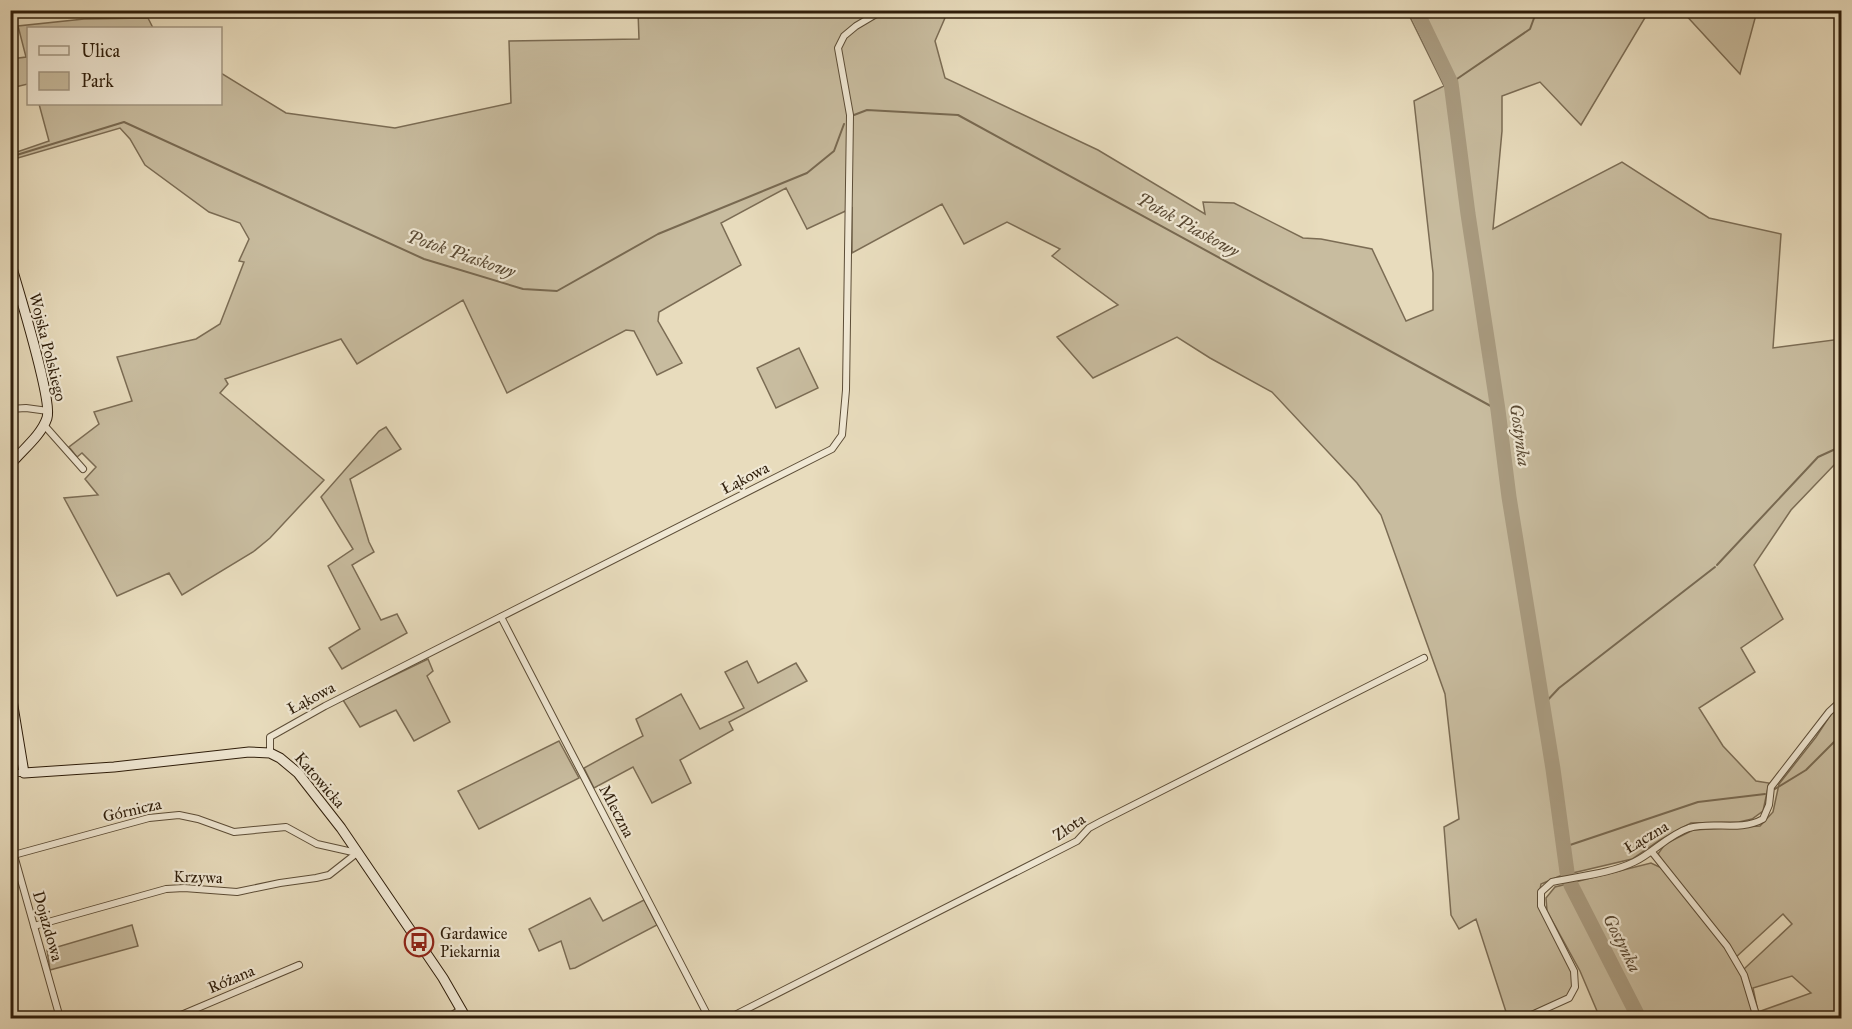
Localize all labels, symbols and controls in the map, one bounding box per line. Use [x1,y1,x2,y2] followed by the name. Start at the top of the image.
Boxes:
[27,27,222,105] legend
[81,40,121,62] text: Ulica
[81,70,114,92] text: Park
[1133,188,1244,263] water label: Potok Piaskowy
[404,225,519,283] water label: Potok Piaskowy
[24,291,71,403] street label: Wojska Polskiego
[1505,402,1535,468] water label: Gostynka
[718,458,772,498] street label: Łąkowa
[284,677,338,718] street label: Łąkowa
[291,748,350,812] street label: Katowicka
[595,781,639,841] street label: Mleczna
[101,794,163,826] street label: Górnicza
[1049,809,1089,845] street label: Złota
[1620,816,1672,858] street label: Łączna
[173,867,223,887] street label: Krzywa
[29,889,67,964] street label: Dojazdowa
[1598,910,1646,976] water label: Gostynka
[440,924,508,961] place label: Gardawice Piekarnia
[403,926,435,958] bus stop icon: Gardawice Piekarnia
[205,961,257,997] street label: Różana

